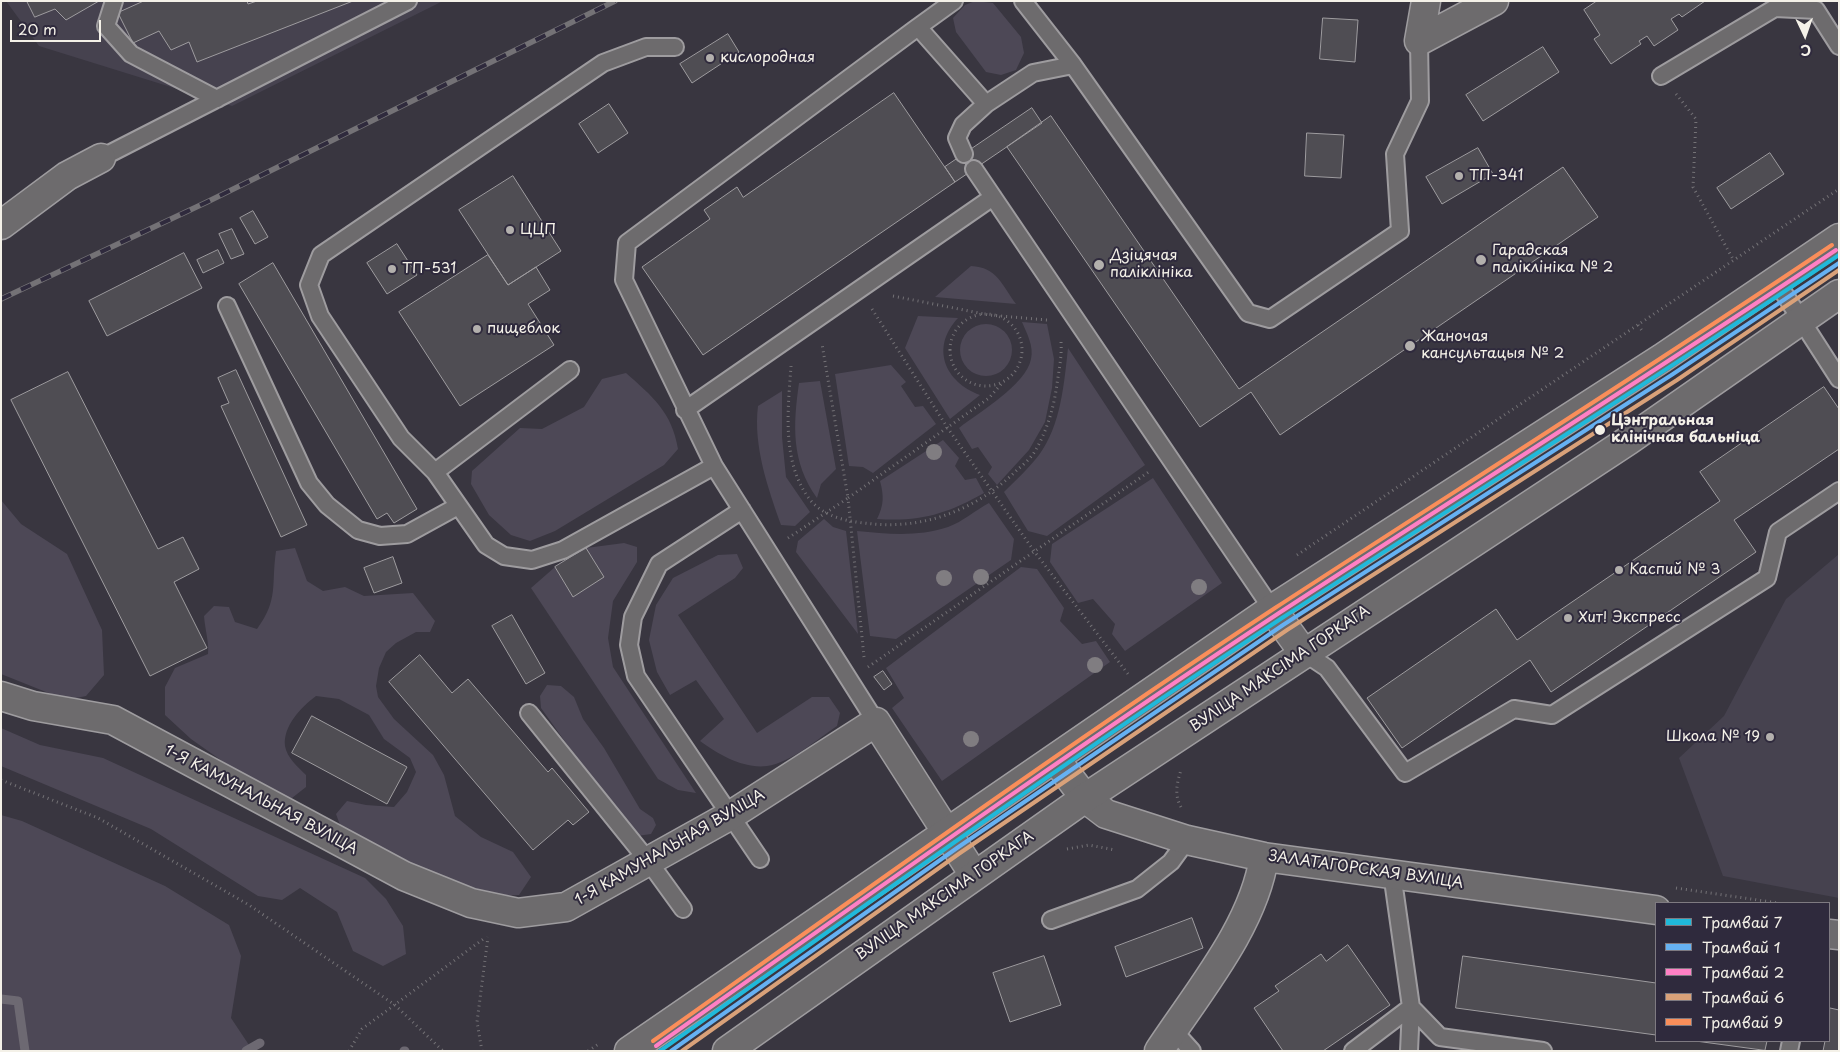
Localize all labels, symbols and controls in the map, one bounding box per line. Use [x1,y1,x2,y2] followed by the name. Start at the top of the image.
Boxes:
[12,10,104,42] scale bar
[1780,10,1830,60] north arrow
[18,17,57,40] text: 20 m
[1800,40,1812,61] text: С
[720,49,815,67] place label: кислородная
[704,52,716,64] marker: кислородная
[1469,167,1523,185] place label: ТП-341
[1453,170,1465,182] marker: ТП-341
[520,221,556,239] place label: ЦЦП
[504,224,516,236] marker: ЦЦП
[1492,242,1613,277] place label: Гарадская паліклініка № 2
[1110,247,1193,282] place label: Дзіцячая паліклініка
[1474,253,1488,267] marker: Гарадская паліклініка № 2
[1092,258,1106,272] marker: Дзіцячая паліклініка
[402,260,456,278] place label: ТП-531
[386,263,398,275] marker: ТП-531
[487,320,560,338] place label: пищеблок
[471,323,483,335] marker: пищеблок
[1421,328,1564,363] place label: Жаночая кансультацыя № 2
[1403,339,1417,353] marker: Жаночая кансультацыя № 2
[1611,412,1760,447] place label: Цэнтральная клінічная бальніца
[1593,423,1607,437] marker: Цэнтральная клінічная бальніца
[1629,561,1720,579] place label: Каспий № 3
[1613,564,1625,576] marker: Каспий № 3
[1187,602,1373,736] street label: ВУЛІЦА МАКСІМА ГОРКАГА
[1578,609,1681,627] place label: Хит! Экспресс
[1562,612,1574,624] marker: Хит! Экспресс
[1666,728,1760,746] place label: Школа № 19
[1764,731,1776,743] marker: Школа № 19
[161,741,361,859] street label: 1-Я КАМУНАЛЬНАЯ ВУЛІЦА
[572,786,768,910] street label: 1-Я КАМУНАЛЬНАЯ ВУЛІЦА
[853,828,1037,964] street label: ВУЛІЦА МАКСІМА ГОРКАГА
[1268,847,1464,893] street label: ЗАЛАТАГОРСКАЯ ВУЛІЦА
[1655,902,1830,1042] legend
[1702,910,1782,933] text: Трамвай 7
[1702,935,1781,958] text: Трамвай 1
[1702,960,1784,983] text: Трамвай 2
[1702,985,1784,1008] text: Трамвай 6
[1702,1010,1783,1033] text: Трамвай 9

